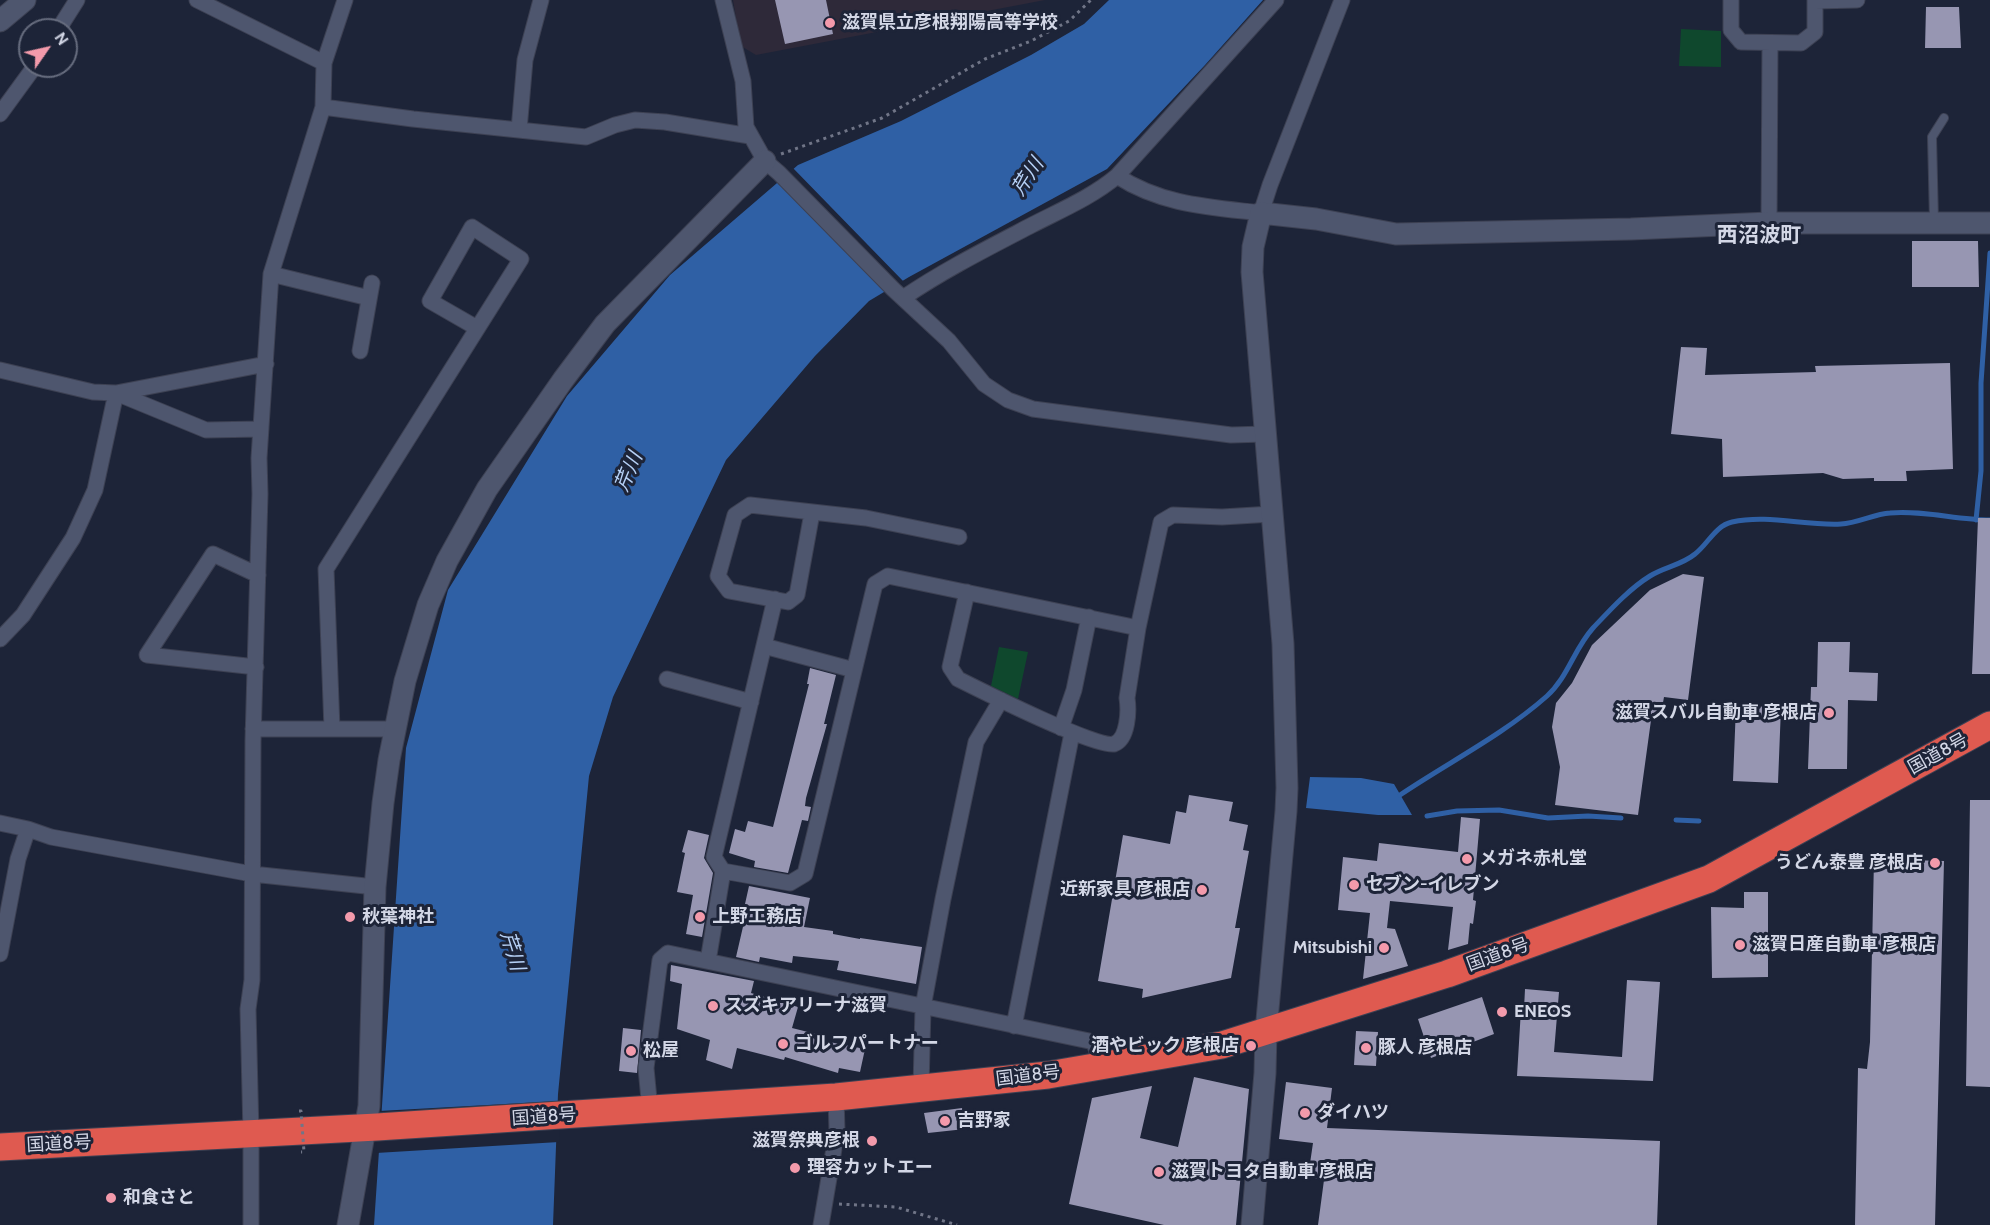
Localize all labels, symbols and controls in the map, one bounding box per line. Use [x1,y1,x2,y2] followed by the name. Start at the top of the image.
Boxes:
[842,12,1058,34] place label: 滋賀県立彦根翔陽高等学校
[823,16,837,30] marker: 滋賀県立彦根翔陽高等学校
[18,18,78,78] north arrow
[51,29,73,49] text: N
[1007,154,1049,200] water label: 芹川
[1717,223,1801,249] district label: 西沼波町
[610,449,648,495] water label: 芹川
[1615,702,1817,724] place label: 滋賀スバル自動車 彦根店
[1822,706,1836,720] marker: 滋賀スバル自動車 彦根店
[1904,729,1972,779] street label: 国道8号
[1479,848,1587,870] place label: メガネ赤札堂
[1460,852,1474,866] marker: メガネ赤札堂
[1775,852,1923,874] place label: うどん泰豊 彦根店
[1928,856,1942,870] marker: うどん泰豊 彦根店
[1366,874,1500,896] place label: セブン-イレブン
[1347,878,1361,892] marker: セブン-イレブン
[1060,879,1190,901] place label: 近新家具 彦根店
[1195,883,1209,897] marker: 近新家具 彦根店
[362,906,434,928] place label: 秋葉神社
[712,906,802,928] place label: 上野工務店
[343,910,357,924] marker: 秋葉神社
[693,910,707,924] marker: 上野工務店
[495,928,529,974] water label: 芹川
[1464,934,1532,976] street label: 国道8号
[1752,934,1936,956] place label: 滋賀日産自動車 彦根店
[1293,937,1372,959] place label: Mitsubishi
[1733,938,1747,952] marker: 滋賀日産自動車 彦根店
[1377,941,1391,955] marker: Mitsubishi
[725,995,887,1017] place label: スズキアリーナ滋賀
[706,999,720,1013] marker: スズキアリーナ滋賀
[1514,1001,1571,1023] place label: ENEOS
[1495,1005,1509,1019] marker: ENEOS
[795,1033,939,1055] place label: ゴルフパートナー
[1091,1035,1239,1057] place label: 酒やビック 彦根店
[776,1037,790,1051] marker: ゴルフパートナー
[1378,1037,1472,1059] place label: 豚人 彦根店
[1244,1039,1258,1053] marker: 酒やビック 彦根店
[643,1040,679,1062] place label: 松屋
[1359,1041,1373,1055] marker: 豚人 彦根店
[624,1044,638,1058] marker: 松屋
[994,1061,1062,1091] street label: 国道8号
[1317,1102,1389,1124] place label: ダイハツ
[511,1104,577,1130] street label: 国道8号
[1298,1106,1312,1120] marker: ダイハツ
[957,1110,1011,1132] place label: 吉野家
[938,1114,952,1128] marker: 吉野家
[752,1130,860,1152] place label: 滋賀祭典彦根
[26,1132,92,1156] street label: 国道8号
[865,1134,879,1148] marker: 滋賀祭典彦根
[807,1157,933,1179] place label: 理容カットエー
[788,1161,802,1175] marker: 理容カットエー
[1171,1161,1373,1183] place label: 滋賀トヨタ自動車 彦根店
[1152,1165,1166,1179] marker: 滋賀トヨタ自動車 彦根店
[123,1187,195,1209] place label: 和食さと
[104,1191,118,1205] marker: 和食さと

